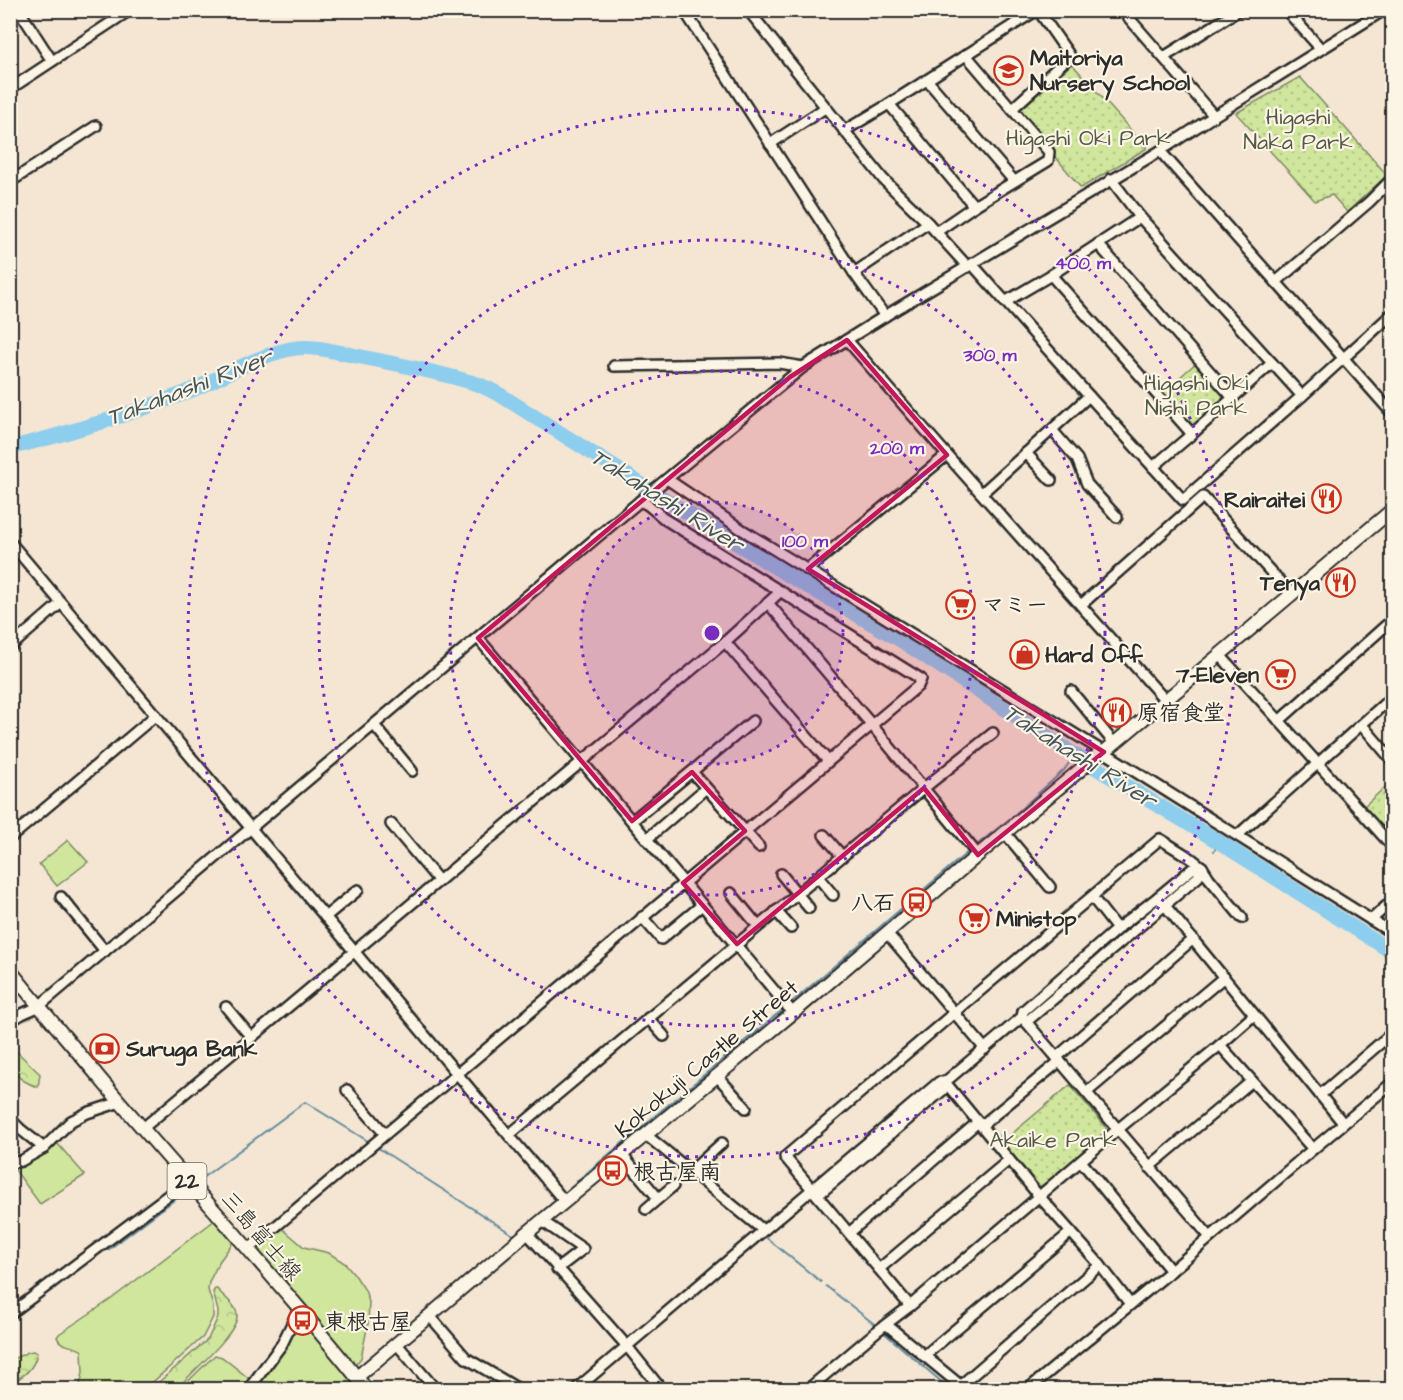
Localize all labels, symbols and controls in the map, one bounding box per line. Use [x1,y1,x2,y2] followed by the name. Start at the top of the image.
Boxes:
[1030,43,1191,101] place label: Maitoriya Nursery School
[993,54,1025,86] school or university icon: Maitoriya Nursery School
[1243,102,1353,158] park label: Higashi Naka Park
[1006,123,1171,155] park label: Higashi Oki Park
[1055,251,1112,276] text: 400 m
[102,340,280,435] water label: Takahashi River
[962,343,1018,368] text: 300 m
[1144,368,1248,424] park label: Higashi Oki Nishi Park
[869,436,925,461] text: 200 m
[583,440,752,563] water label: Takahashi River
[1310,483,1342,515] restaurant icon: Rairaitei
[1224,485,1306,516] place label: Rairaitei
[782,529,829,554] text: 100 m
[1325,566,1357,598] restaurant icon: Tenya
[1259,568,1321,601] place label: Tenya
[945,588,977,620] supermarket icon: マミー
[982,590,1048,621] place label: マミー
[702,623,722,643] centre of rings
[1008,638,1040,670] shop icon: Hard Off
[1045,640,1144,671] place label: Hard Off
[1264,658,1296,690] supermarket icon: 7-Eleven
[1175,660,1259,691] place label: 7-Eleven
[996,696,1165,819] water label: Takahashi River
[1100,696,1132,728] restaurant icon: 原宿食堂
[1137,698,1225,729] place label: 原宿食堂
[900,886,932,918] bus stop icon: 八石
[851,888,895,919] place label: 八石
[959,902,991,934] supermarket icon: Ministop
[996,904,1077,935] place label: Ministop
[608,973,806,1145] street label: Kokokuji Castle Street
[89,1032,121,1064] bank icon: Suruga Bank
[125,1034,258,1066] place label: Suruga Bank
[989,1125,1117,1156] park label: Akaike Park
[596,1155,628,1187] bus stop icon: 根古屋南
[633,1157,721,1188] place label: 根古屋南
[168,1163,207,1199] road number: 22
[213,1184,309,1288] street label: 三島富士線
[287,1305,319,1337] bus stop icon: 東根古屋
[324,1307,412,1338] place label: 東根古屋

